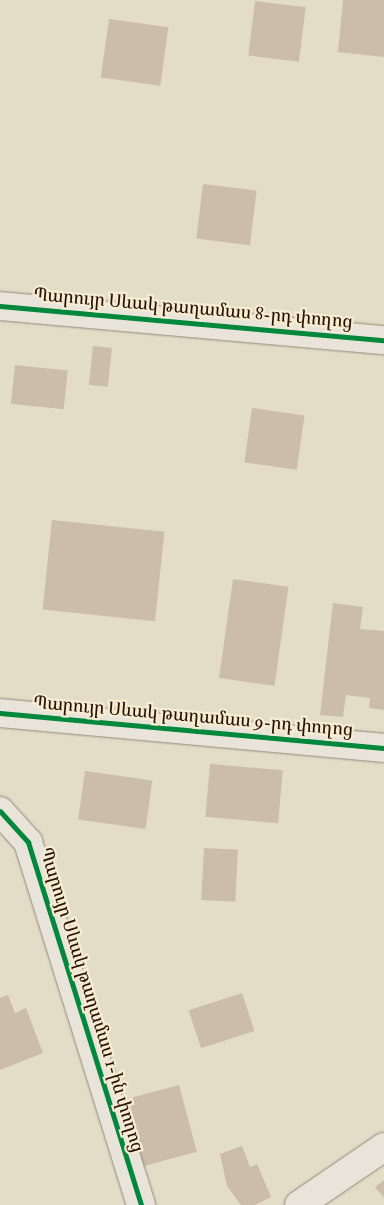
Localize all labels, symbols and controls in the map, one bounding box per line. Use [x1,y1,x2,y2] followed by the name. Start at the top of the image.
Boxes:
[33,284,353,334] street label: Պարույր Սևակ թաղամաս 8-րդ փողոց
[32,692,354,742] street label: Պարույր Սևակ թաղամաս 9-րդ փողոց
[34,845,148,1155] street label: Պարույր Սևակ թաղամաս 1-ին փողոց

